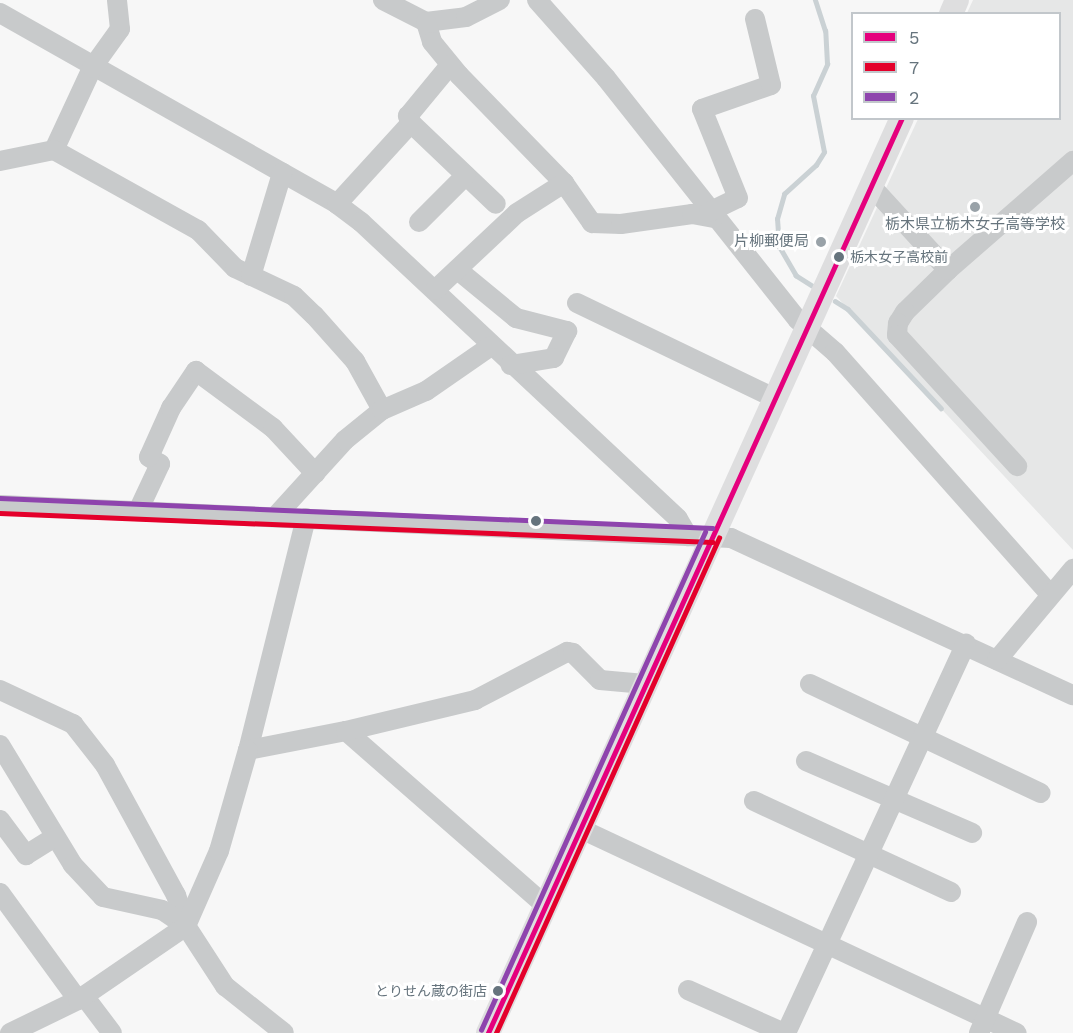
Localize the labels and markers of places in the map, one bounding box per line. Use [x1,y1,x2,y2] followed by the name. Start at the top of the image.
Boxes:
[968,200,982,214] marker: 栃木県立栃木女子高等学校
[885,216,1065,234] place label: 栃木県立栃木女子高等学校
[734,233,809,251] place label: 片柳郵便局
[814,235,828,249] marker: 片柳郵便局
[850,249,948,265] place label: 栃木女子高校前
[833,251,845,263] marker: 栃木女子高校前
[530,515,542,527] unlabelled marker
[375,983,487,999] place label: とりせん蔵の街店
[492,985,504,997] marker: とりせん蔵の街店

